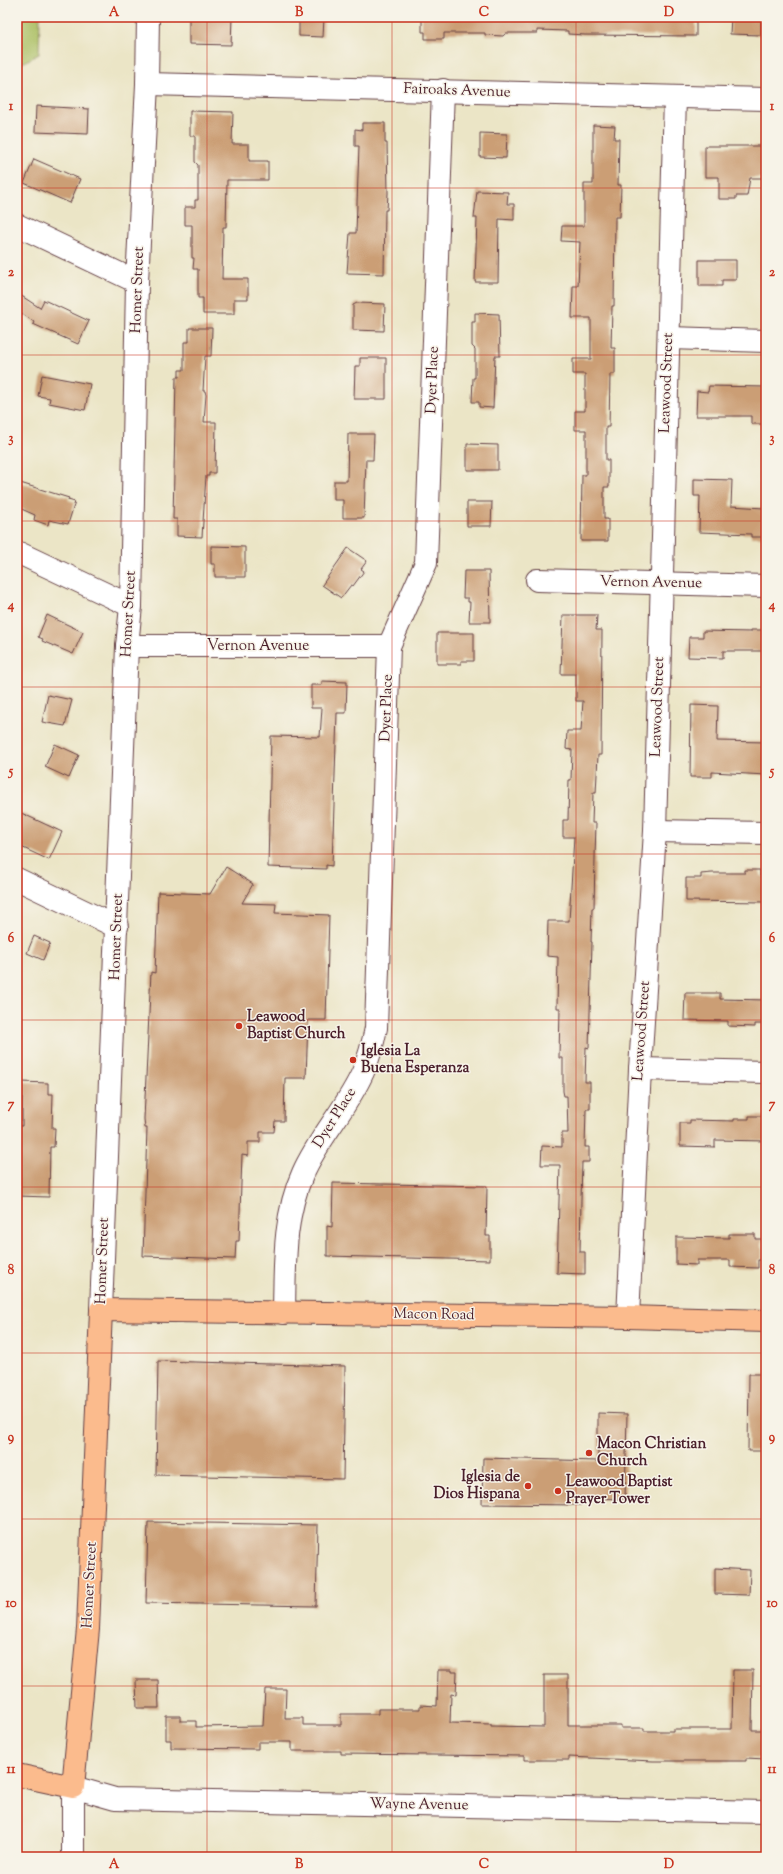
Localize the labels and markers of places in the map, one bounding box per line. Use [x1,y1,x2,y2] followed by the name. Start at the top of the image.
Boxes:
[247,1007,346,1045] place label: Leawood Baptist Church
[234,1021,244,1031] marker: Leawood Baptist Church
[361,1041,469,1079] place label: Iglesia La Buena Esperanza
[348,1055,358,1065] marker: Iglesia La Buena Esperanza
[597,1434,706,1472] place label: Macon Christian Church
[584,1448,594,1458] marker: Macon Christian Church
[434,1467,520,1505] place label: Iglesia de Dios Hispana
[566,1472,673,1510] place label: Leawood Baptist Prayer Tower
[523,1481,533,1491] marker: Iglesia de Dios Hispana
[553,1486,563,1496] marker: Leawood Baptist Prayer Tower

